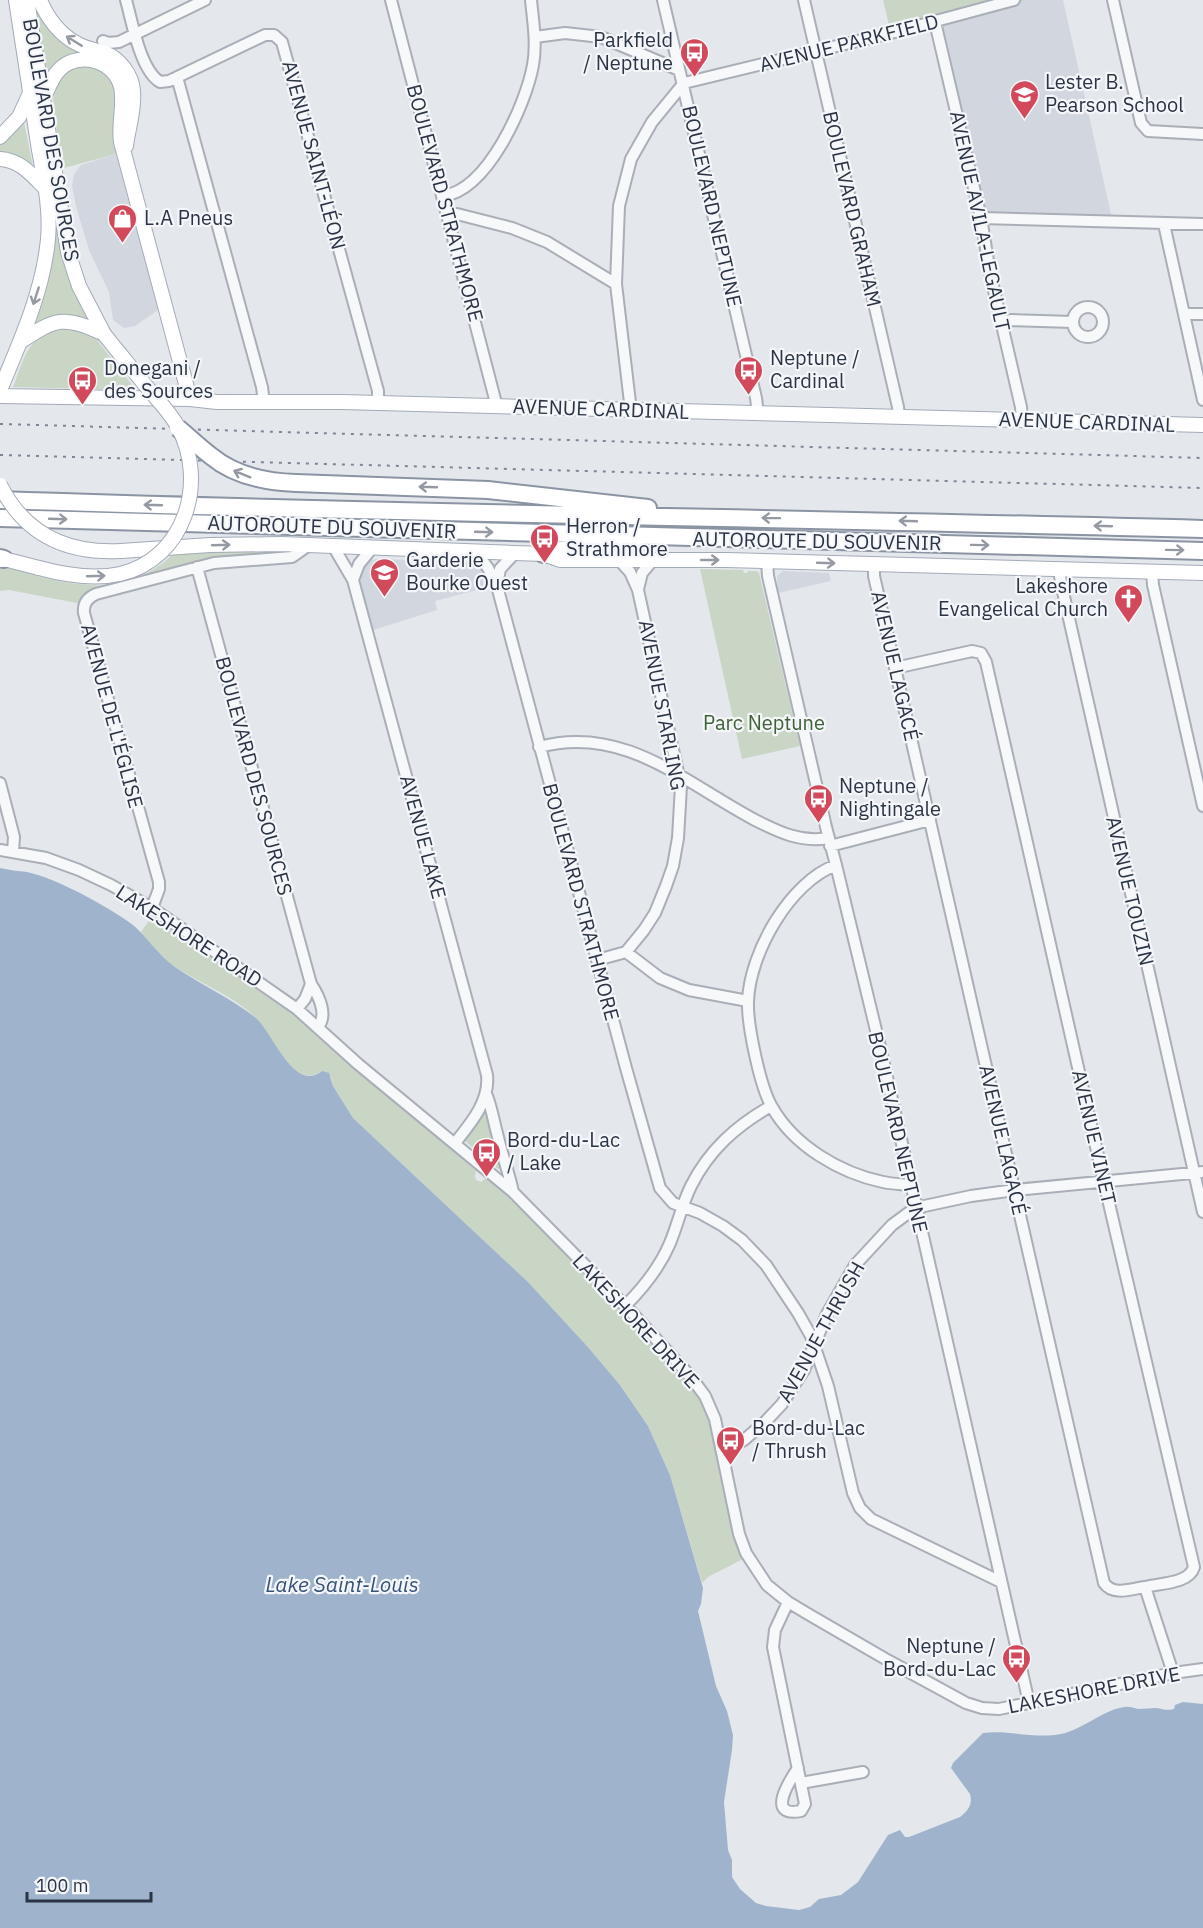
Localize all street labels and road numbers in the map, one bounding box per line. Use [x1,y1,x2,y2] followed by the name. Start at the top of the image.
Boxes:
[756,7,941,78] street label: AVENUE PARKFIELD
[17,16,86,264] street label: BOULEVARD DES SOURCES
[276,57,353,252] street label: AVENUE SAINT-LÉON
[401,81,490,325] street label: BOULEVARD STRATHMORE
[676,102,749,309] street label: BOULEVARD NEPTUNE
[817,108,888,309] street label: BOULEVARD GRAHAM
[944,108,1017,334] street label: AVENUE AVILA-LEGAULT
[512,392,690,425] street label: AVENUE CARDINAL
[998,405,1176,438] street label: AVENUE CARDINAL
[207,509,457,544] street label: AUTOROUTE DU SOUVENIR
[692,525,942,556] street label: AUTOROUTE DU SOUVENIR
[865,588,926,744] street label: AVENUE LAGACÉ
[633,617,692,792] street label: AVENUE STARLING
[75,621,150,811] street label: AVENUE DE L'ÉGLISE
[210,653,299,898] street label: BOULEVARD DES SOURCES
[394,772,453,902] street label: AVENUE LAKE
[537,780,626,1024] street label: BOULEVARD STRATHMORE
[1100,814,1161,968] street label: AVENUE TOUZIN
[111,878,268,993] street label: LAKESHORE ROAD
[862,1028,935,1235] street label: BOULEVARD NEPTUNE
[973,1062,1034,1218] street label: AVENUE LAGACÉ
[1066,1067,1123,1207] street label: AVENUE VINET
[567,1248,706,1394] street label: LAKESHORE DRIVE
[771,1256,871,1407] street label: AVENUE THRUSH
[1006,1660,1182,1719] street label: LAKESHORE DRIVE

